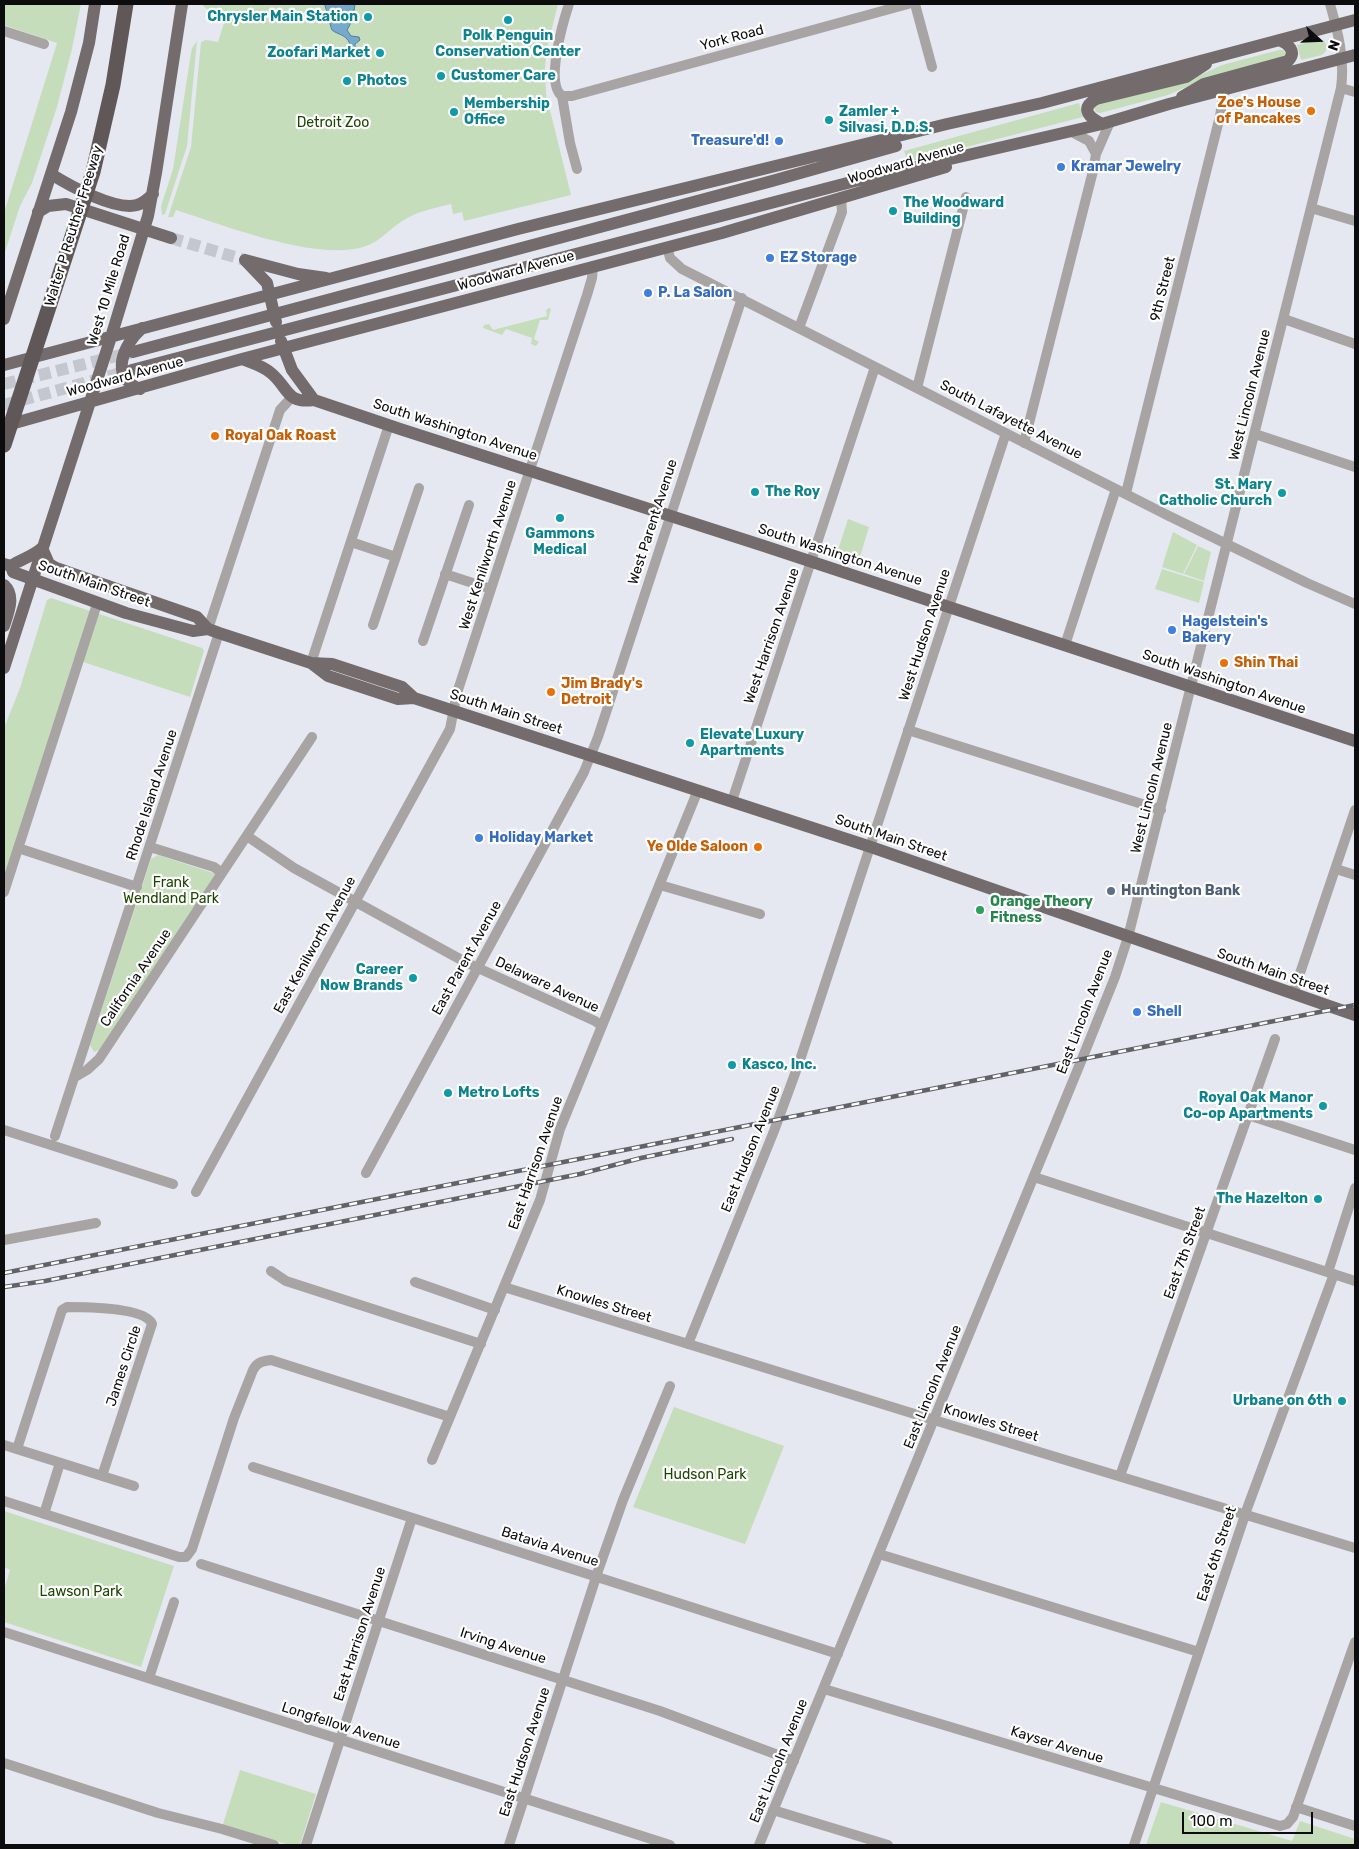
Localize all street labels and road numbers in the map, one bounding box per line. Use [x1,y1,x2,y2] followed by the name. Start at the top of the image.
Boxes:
[698,21,766,55] street label: York Road
[846,138,966,188] street label: Woodward Avenue
[41,143,107,309] street label: Walter P Reuther Freeway
[84,232,134,348] street label: West 10 Mile Road
[456,247,576,295] street label: Woodward Avenue
[1147,255,1179,323] street label: 9th Street
[1226,328,1274,462] street label: West Lincoln Avenue
[65,353,185,401] street label: Woodward Avenue
[937,377,1085,463] street label: South Lafayette Avenue
[371,395,539,465] street label: South Washington Avenue
[625,457,681,587] street label: West Parent Avenue
[456,478,520,632] street label: West Kenilworth Avenue
[756,520,924,590] street label: South Washington Avenue
[36,557,152,611] street label: South Main Street
[741,566,803,706] street label: West Harrison Avenue
[896,567,954,703] street label: West Hudson Avenue
[1140,646,1308,718] street label: South Washington Avenue
[448,686,564,738] street label: South Main Street
[1128,721,1176,855] street label: West Lincoln Avenue
[123,727,181,863] street label: Rhode Island Avenue
[833,811,949,865] street label: South Main Street
[270,873,360,1017] street label: East Kenilworth Avenue
[429,898,505,1018] street label: East Parent Avenue
[97,926,175,1030] street label: California Avenue
[1215,945,1331,999] street label: South Main Street
[1053,947,1117,1077] street label: East Lincoln Avenue
[492,954,602,1016] street label: Delaware Avenue
[718,1083,784,1215] street label: East Hudson Avenue
[505,1094,567,1232] street label: East Harrison Avenue
[1160,1204,1210,1302] street label: East 7th Street
[555,1282,653,1326] street label: Knowles Street
[103,1323,145,1409] street label: James Circle
[900,1323,966,1451] street label: East Lincoln Avenue
[942,1401,1040,1445] street label: Knowles Street
[1194,1505,1240,1603] street label: East 6th Street
[499,1523,601,1571] street label: Batavia Avenue
[330,1565,390,1703] street label: East Harrison Avenue
[458,1624,548,1668] street label: Irving Avenue
[496,1685,554,1819] street label: East Hudson Avenue
[746,1697,812,1825] street label: East Lincoln Avenue
[279,1699,403,1753] street label: Longfellow Avenue
[1009,1723,1105,1767] street label: Kayser Avenue

